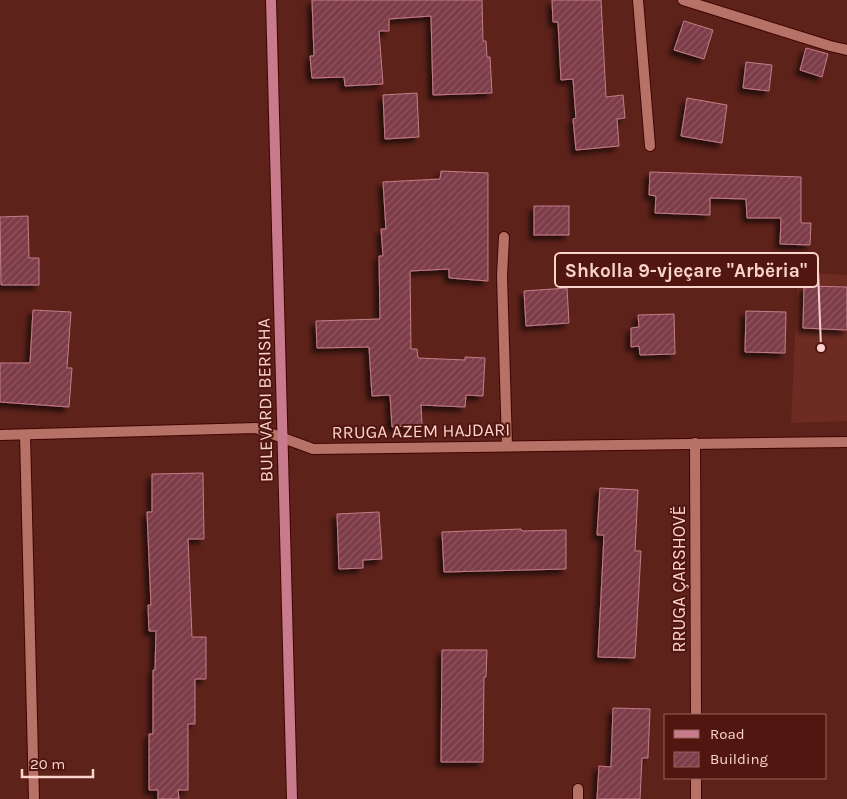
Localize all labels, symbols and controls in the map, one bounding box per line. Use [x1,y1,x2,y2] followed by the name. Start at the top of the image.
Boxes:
[555,253,818,287] callout: Shkolla 9-vjeçare "Arbëria"
[565,260,807,282] text: Shkolla 9-vjeçare "Arbëria"
[253,318,277,482] street label: BULEVARDI BERISHA
[332,418,510,444] street label: RRUGA AZEM HAJDARI
[668,505,690,653] street label: RRUGA ÇARSHOVË
[664,714,827,779] legend
[710,725,745,743] text: Road
[22,746,94,778] scale bar
[710,750,768,768] text: Building
[30,755,65,773] text: 20 m

